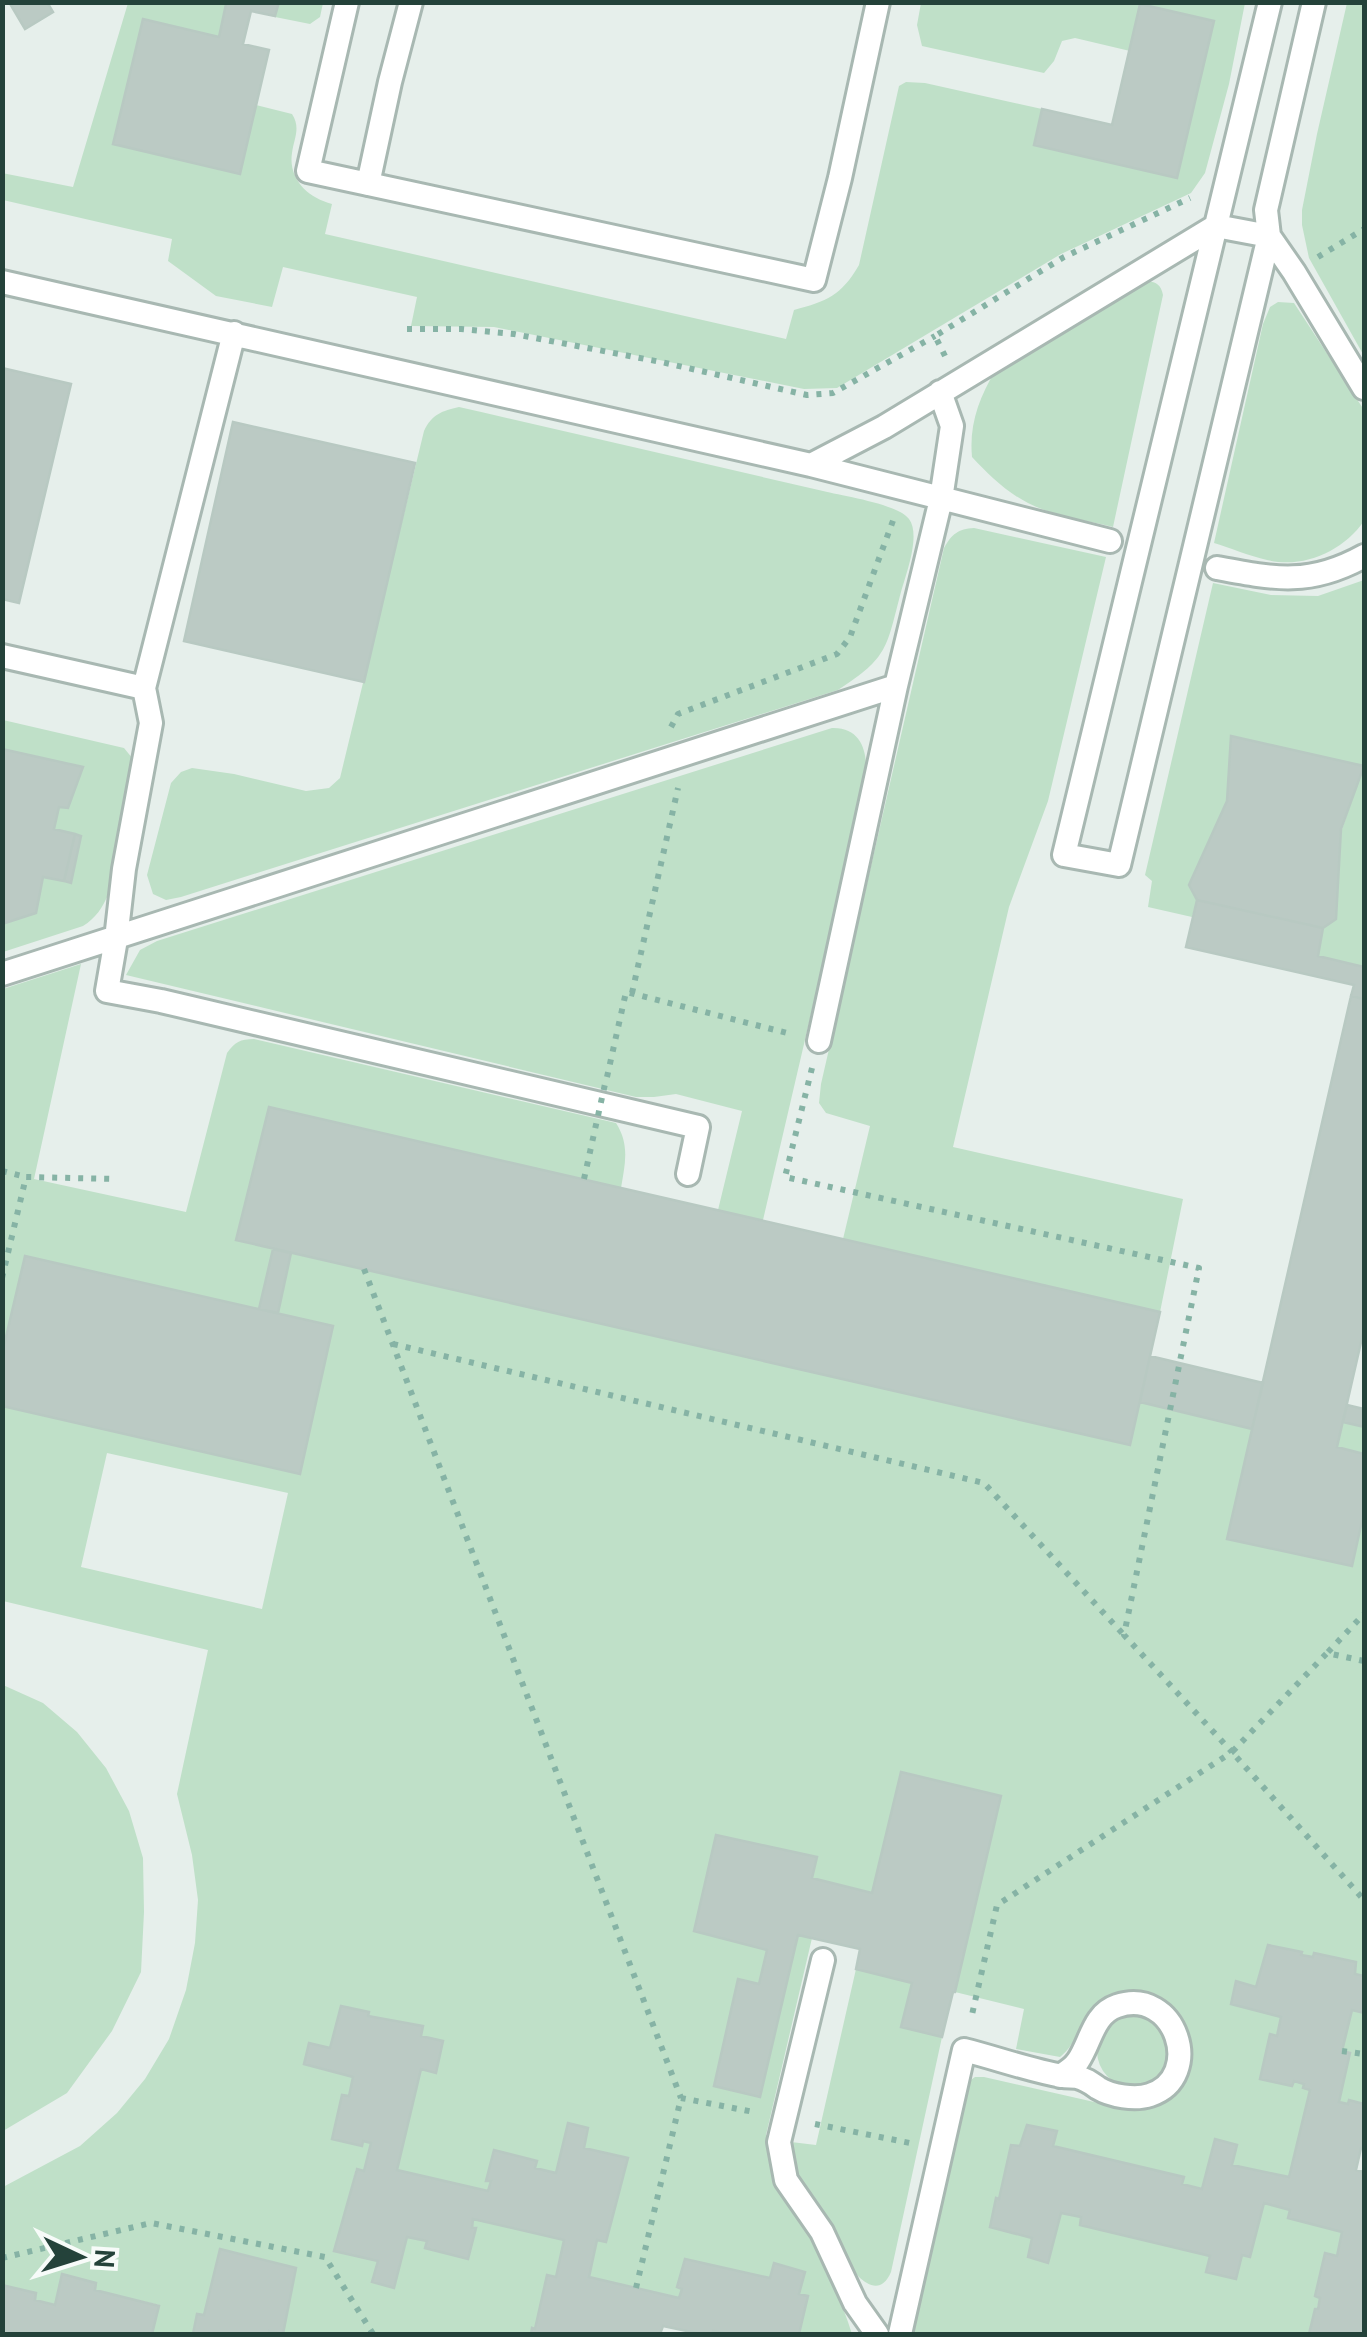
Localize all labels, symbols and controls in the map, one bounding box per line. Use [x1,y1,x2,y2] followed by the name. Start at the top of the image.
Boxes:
[30,2207,130,2307] north arrow
[86,2248,125,2269] text: N

